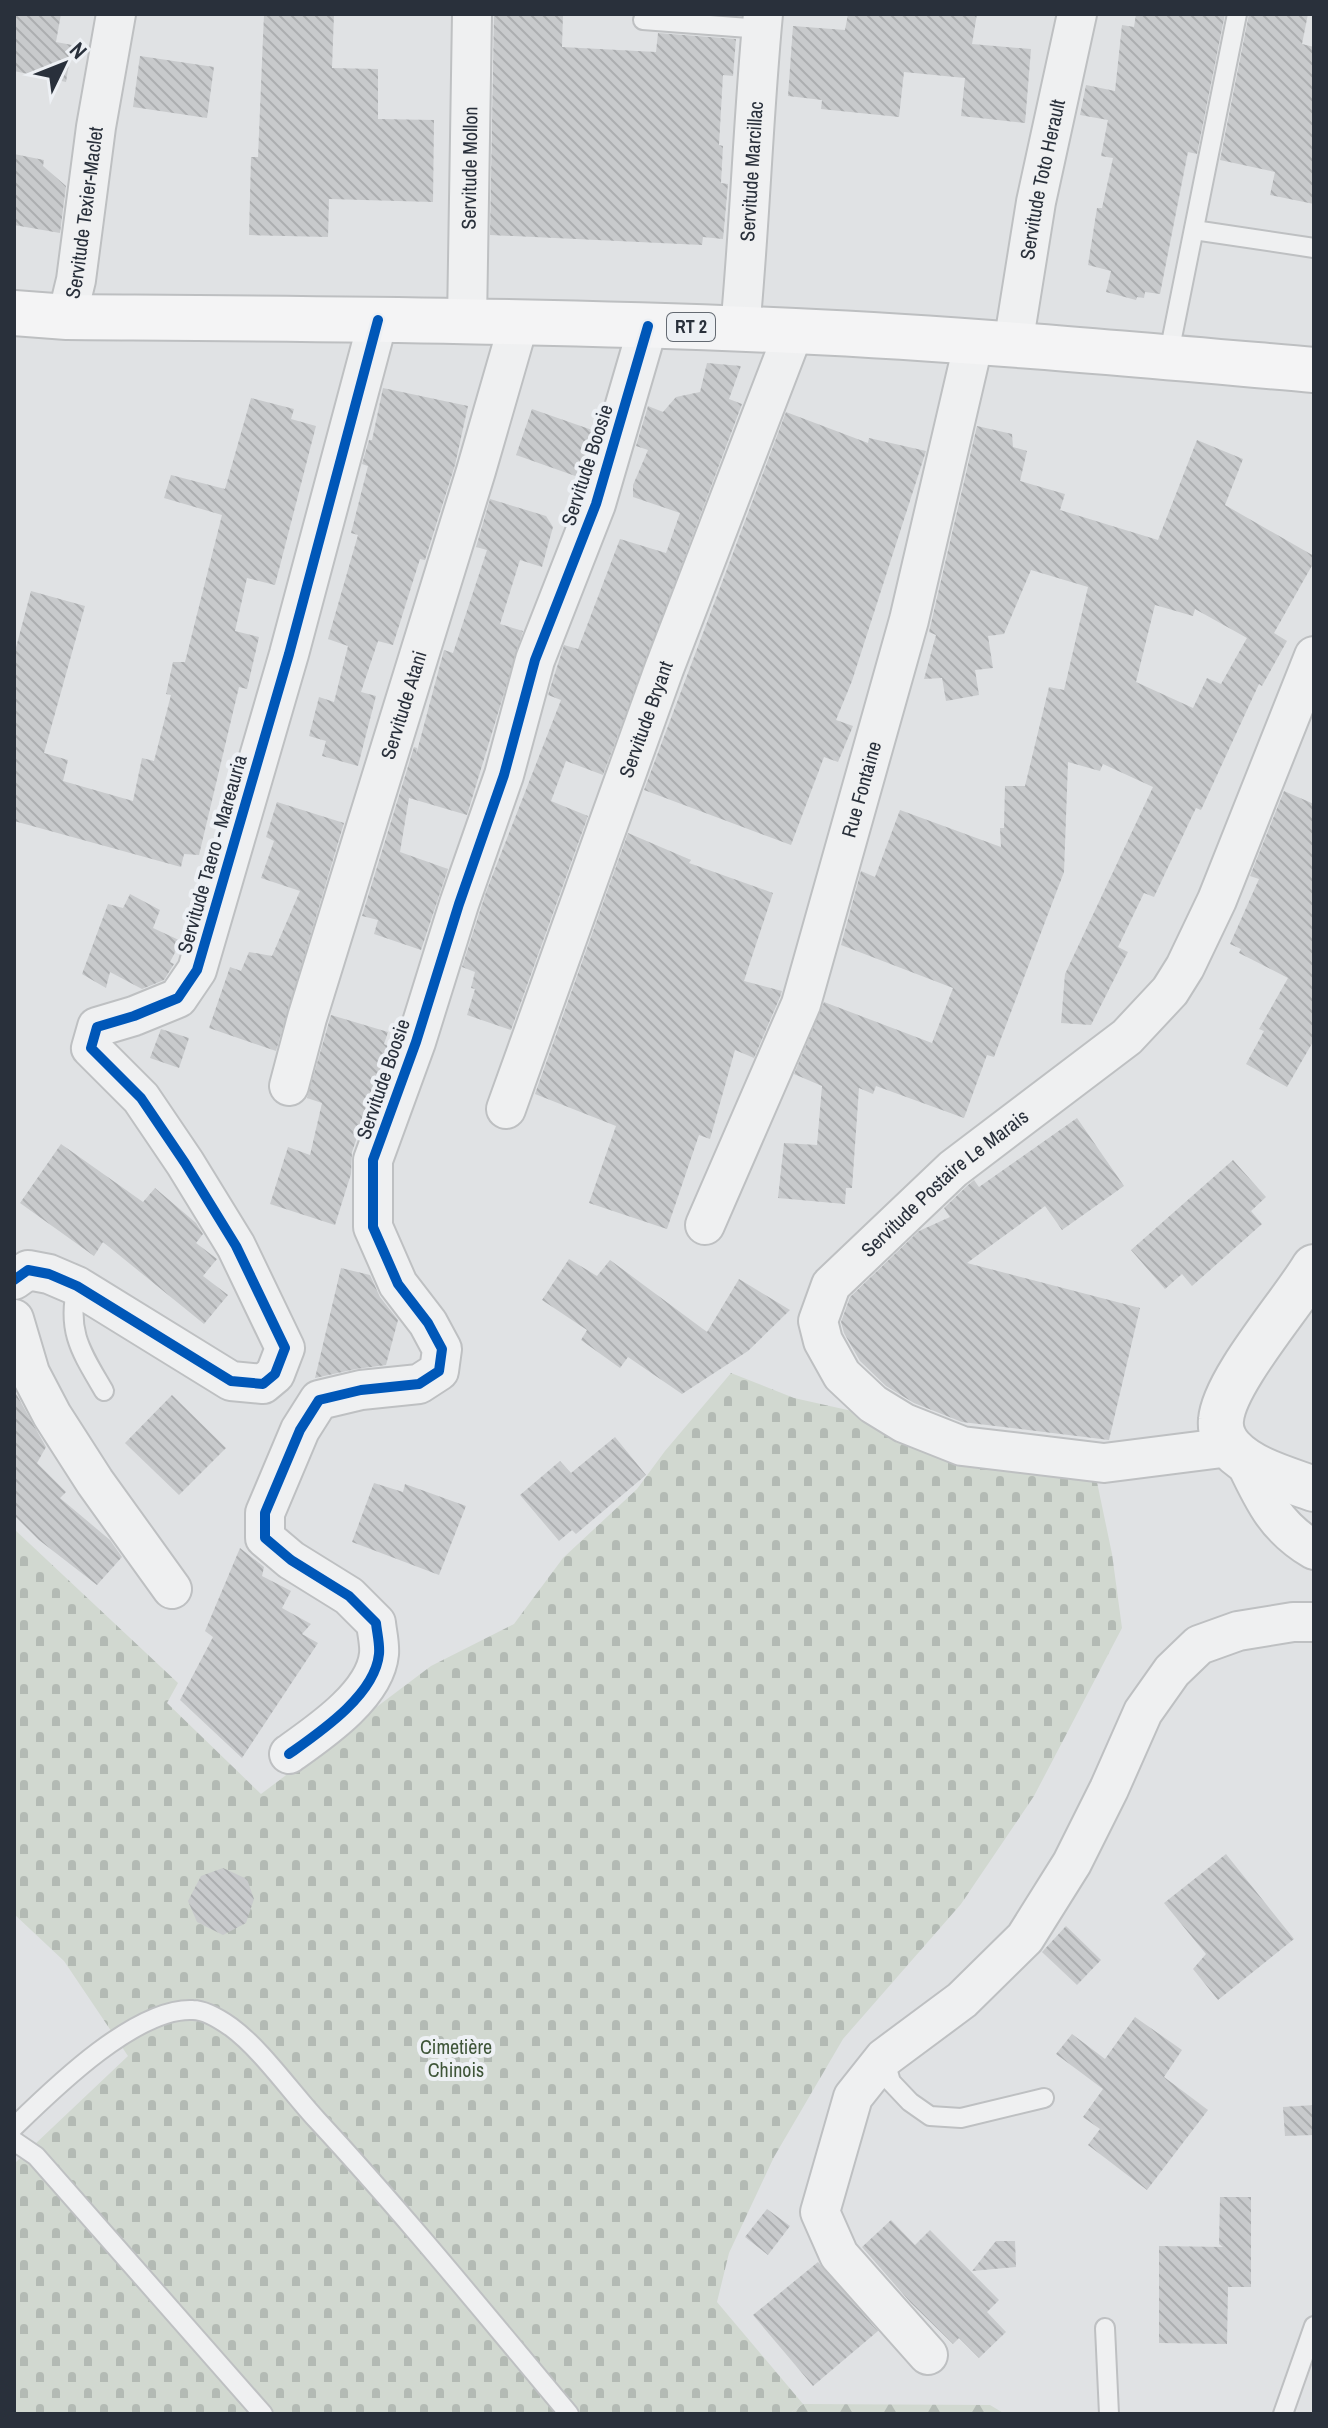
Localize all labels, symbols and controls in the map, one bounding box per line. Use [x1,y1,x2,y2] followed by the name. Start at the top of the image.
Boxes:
[24,24,104,104] north arrow
[63,35,94,65] text: N
[1013,96,1071,262] street label: Servitude Toto Herault
[733,100,769,242] street label: Servitude Marcillac
[455,106,483,230] street label: Servitude Mollon
[58,125,109,301] street label: Servitude Texier-Maclet
[667,313,715,341] road number: RT 2
[554,401,619,529] street label: Servitude Boosie
[374,647,433,762] street label: Servitude Atani
[612,656,679,781] street label: Servitude Bryant
[835,738,887,840] street label: Rue Fontaine
[170,752,253,956] street label: Servitude Taero - Mareauria
[349,1015,416,1143] street label: Servitude Boosie
[855,1103,1034,1263] street label: Servitude Postaire Le Marais
[420,2033,492,2083] park label: Cimetière Chinois

